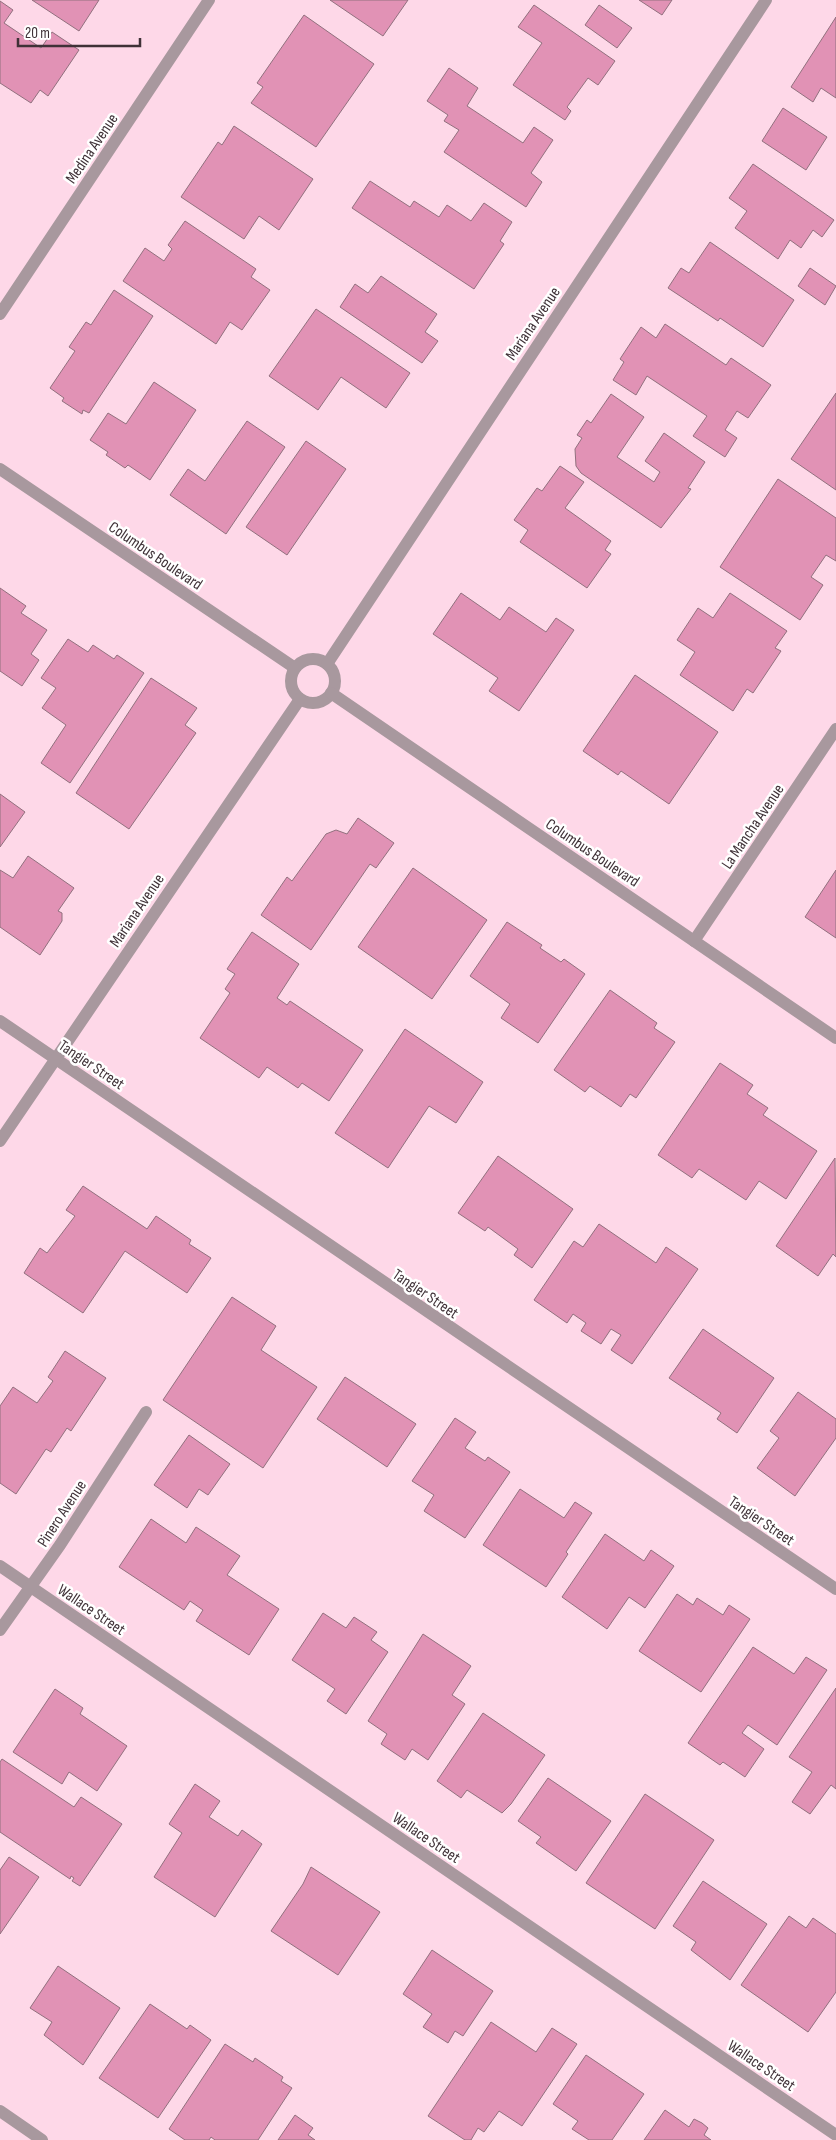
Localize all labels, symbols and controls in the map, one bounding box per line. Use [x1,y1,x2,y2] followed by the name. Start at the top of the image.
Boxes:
[18,15,140,47] scale bar
[25,24,50,43] text: 20 m
[62,110,123,187] street label: Medina Avenue
[502,284,565,364] street label: Mariana Avenue
[105,518,206,595] street label: Columbus Boulevard
[718,781,789,873] street label: La Mancha Avenue
[542,815,643,892] street label: Columbus Boulevard
[106,871,169,951] street label: Mariana Avenue
[55,1036,128,1094] street label: Tangier Street
[389,1265,462,1323] street label: Tangier Street
[34,1477,91,1551] street label: Pinero Avenue
[725,1492,798,1550] street label: Tangier Street
[54,1581,129,1640] street label: Wallace Street
[389,1809,464,1868] street label: Wallace Street
[724,2037,799,2096] street label: Wallace Street

